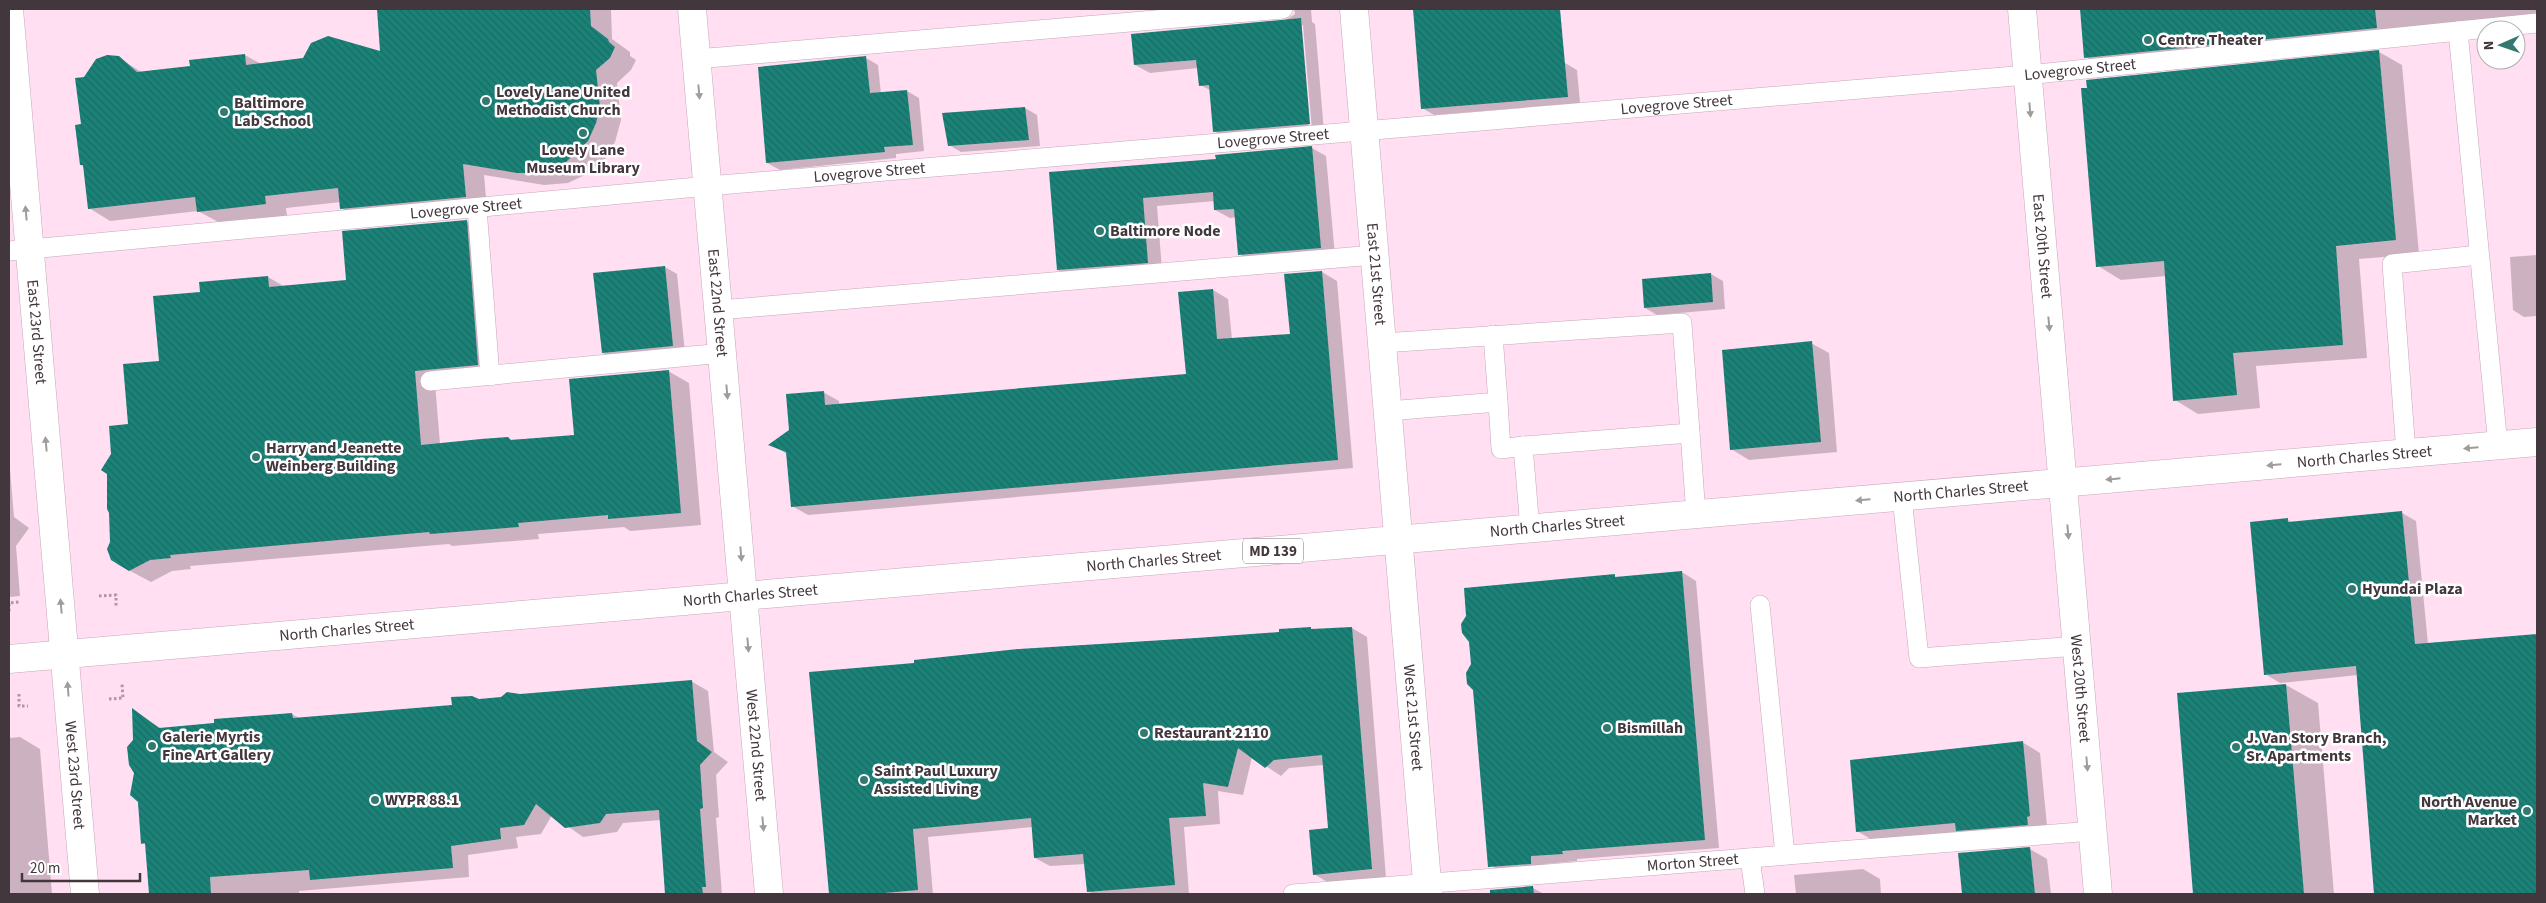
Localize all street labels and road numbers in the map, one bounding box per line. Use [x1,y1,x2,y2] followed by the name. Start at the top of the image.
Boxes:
[2023,53,2138,86] street label: Lovegrove Street
[1620,89,1734,120] street label: Lovegrove Street
[1216,123,1330,154] street label: Lovegrove Street
[813,157,927,188] street label: Lovegrove Street
[409,192,523,225] street label: Lovegrove Street
[2027,193,2058,300] street label: East 20th Street
[1361,222,1391,327] street label: East 21st Street
[702,248,733,358] street label: East 22nd Street
[21,279,52,386] street label: East 23rd Street
[2296,440,2433,474] street label: North Charles Street
[1892,475,2030,508] street label: North Charles Street
[1489,509,1626,543] street label: North Charles Street
[1243,538,1303,564] road number: MD 139
[1085,544,1223,577] street label: North Charles Street
[682,579,819,612] street label: North Charles Street
[278,613,416,647] street label: North Charles Street
[2065,633,2096,744] street label: West 20th Street
[1398,663,1429,772] street label: West 21st Street
[740,688,772,803] street label: West 22nd Street
[59,720,90,831] street label: West 23rd Street
[1646,848,1740,877] street label: Morton Street

